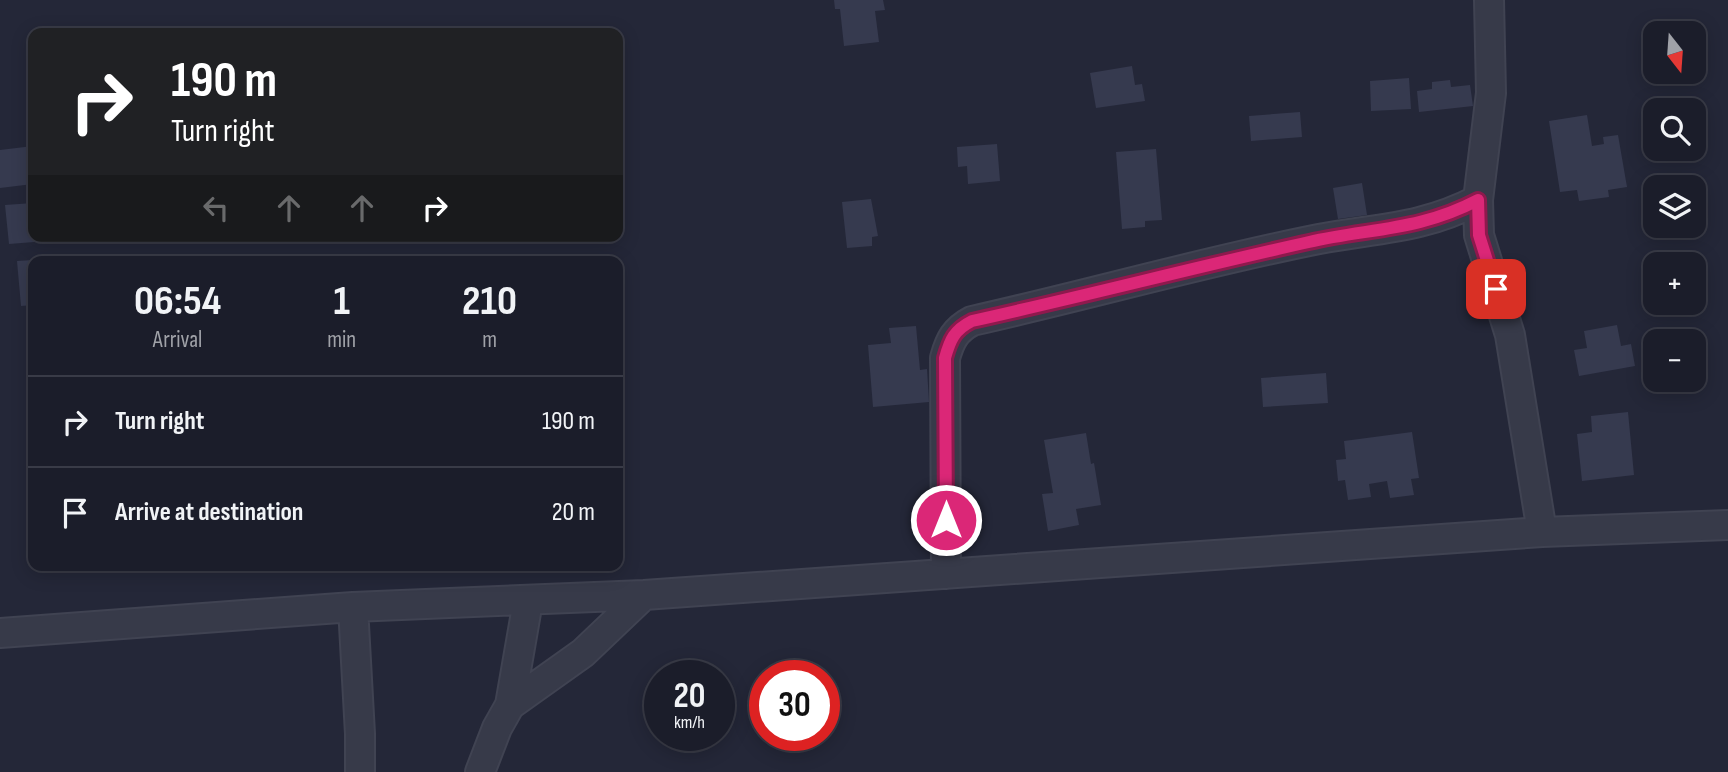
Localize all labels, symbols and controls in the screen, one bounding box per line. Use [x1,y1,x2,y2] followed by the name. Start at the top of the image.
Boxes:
[1643,21,1706,84] north arrow
[1643,21,1706,392] map controls
[171,52,277,111] text: 190 m
[56,56,147,147] icon: right
[1643,98,1706,161] button: search
[171,112,275,151] text: Turn right
[1643,175,1706,238] button: layers
[197,189,235,227] icon: left
[270,189,308,227] icon: ahead
[343,189,381,227] icon: ahead
[416,189,454,227] icon: right
[1643,252,1706,315] button: +
[1466,259,1526,319] pin
[1477,270,1515,308] icon: arrive
[134,276,221,327] text: 06:54
[333,276,350,327] text: 1
[462,276,517,327] text: 210
[153,326,202,354] text: Arrival
[327,326,356,354] text: min
[482,326,497,354] text: m
[1643,329,1706,392] button: −
[56,403,94,441] icon: right
[115,406,204,437] text: Turn right
[542,406,595,437] text: 190 m
[909,483,983,557] position arrow
[56,494,94,532] icon: arrive
[115,497,303,528] text: Arrive at destination
[552,497,595,528] text: 20 m
[749,660,840,751] speed limit sign: 30
[674,675,706,718] text: 20
[674,712,705,733] text: km/h

